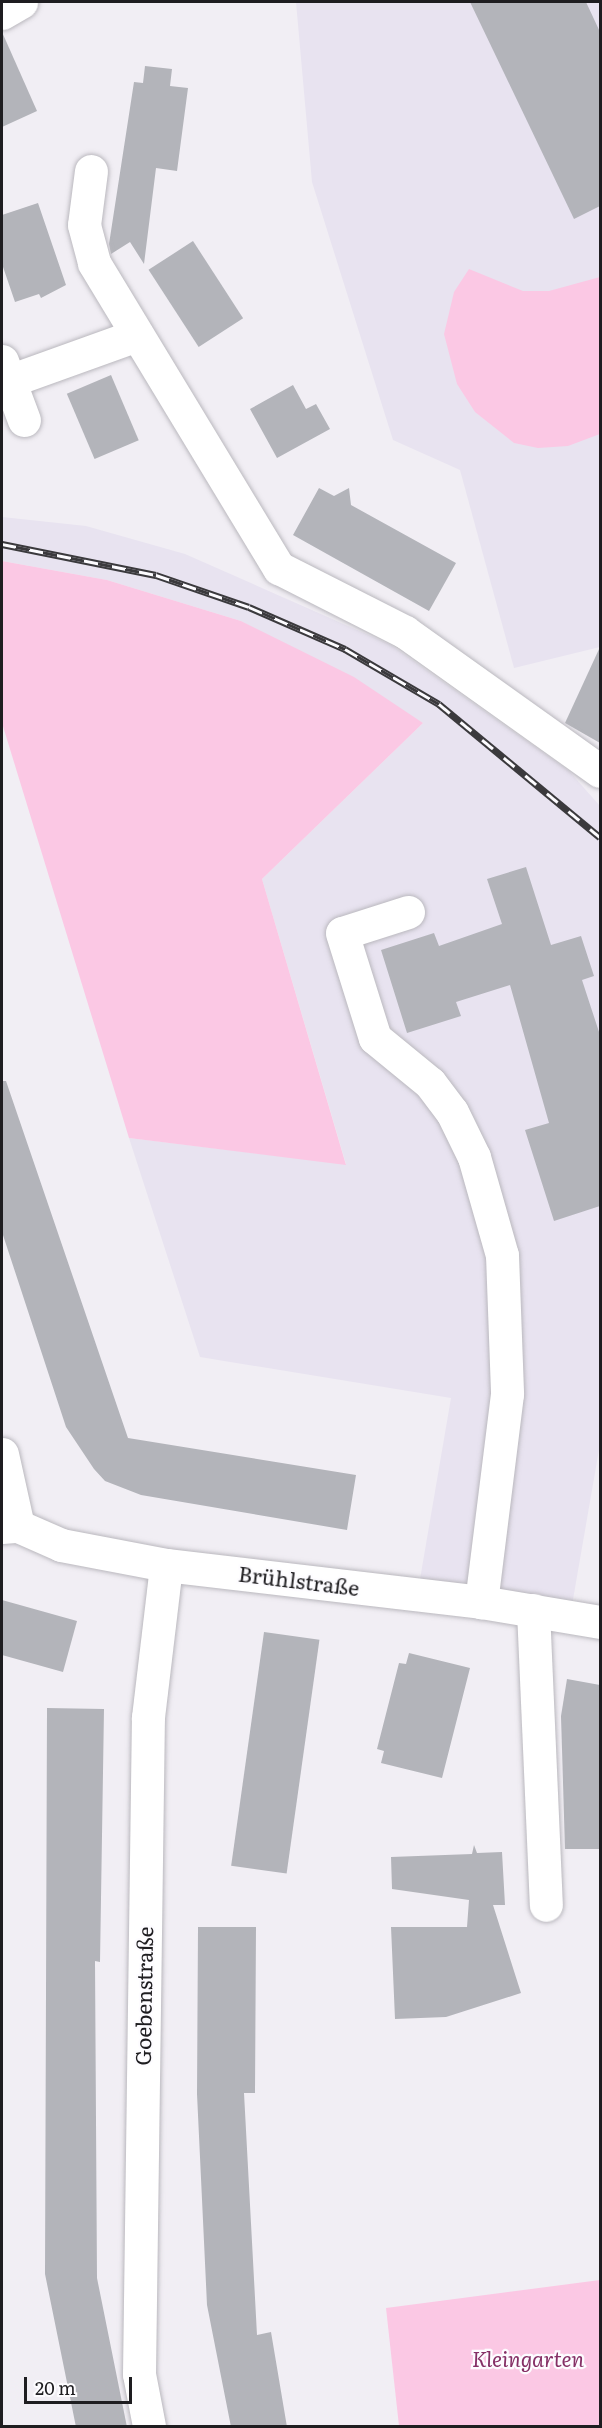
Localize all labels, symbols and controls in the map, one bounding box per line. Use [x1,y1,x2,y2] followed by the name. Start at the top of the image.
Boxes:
[237,1560,361,1600] street label: Brühlstraße
[129,1926,157,2066] street label: Goebenstraße
[472,2345,584,2371] park label: Kleingarten
[27,2365,135,2403] scale bar
[35,2374,76,2401] text: 20 m

